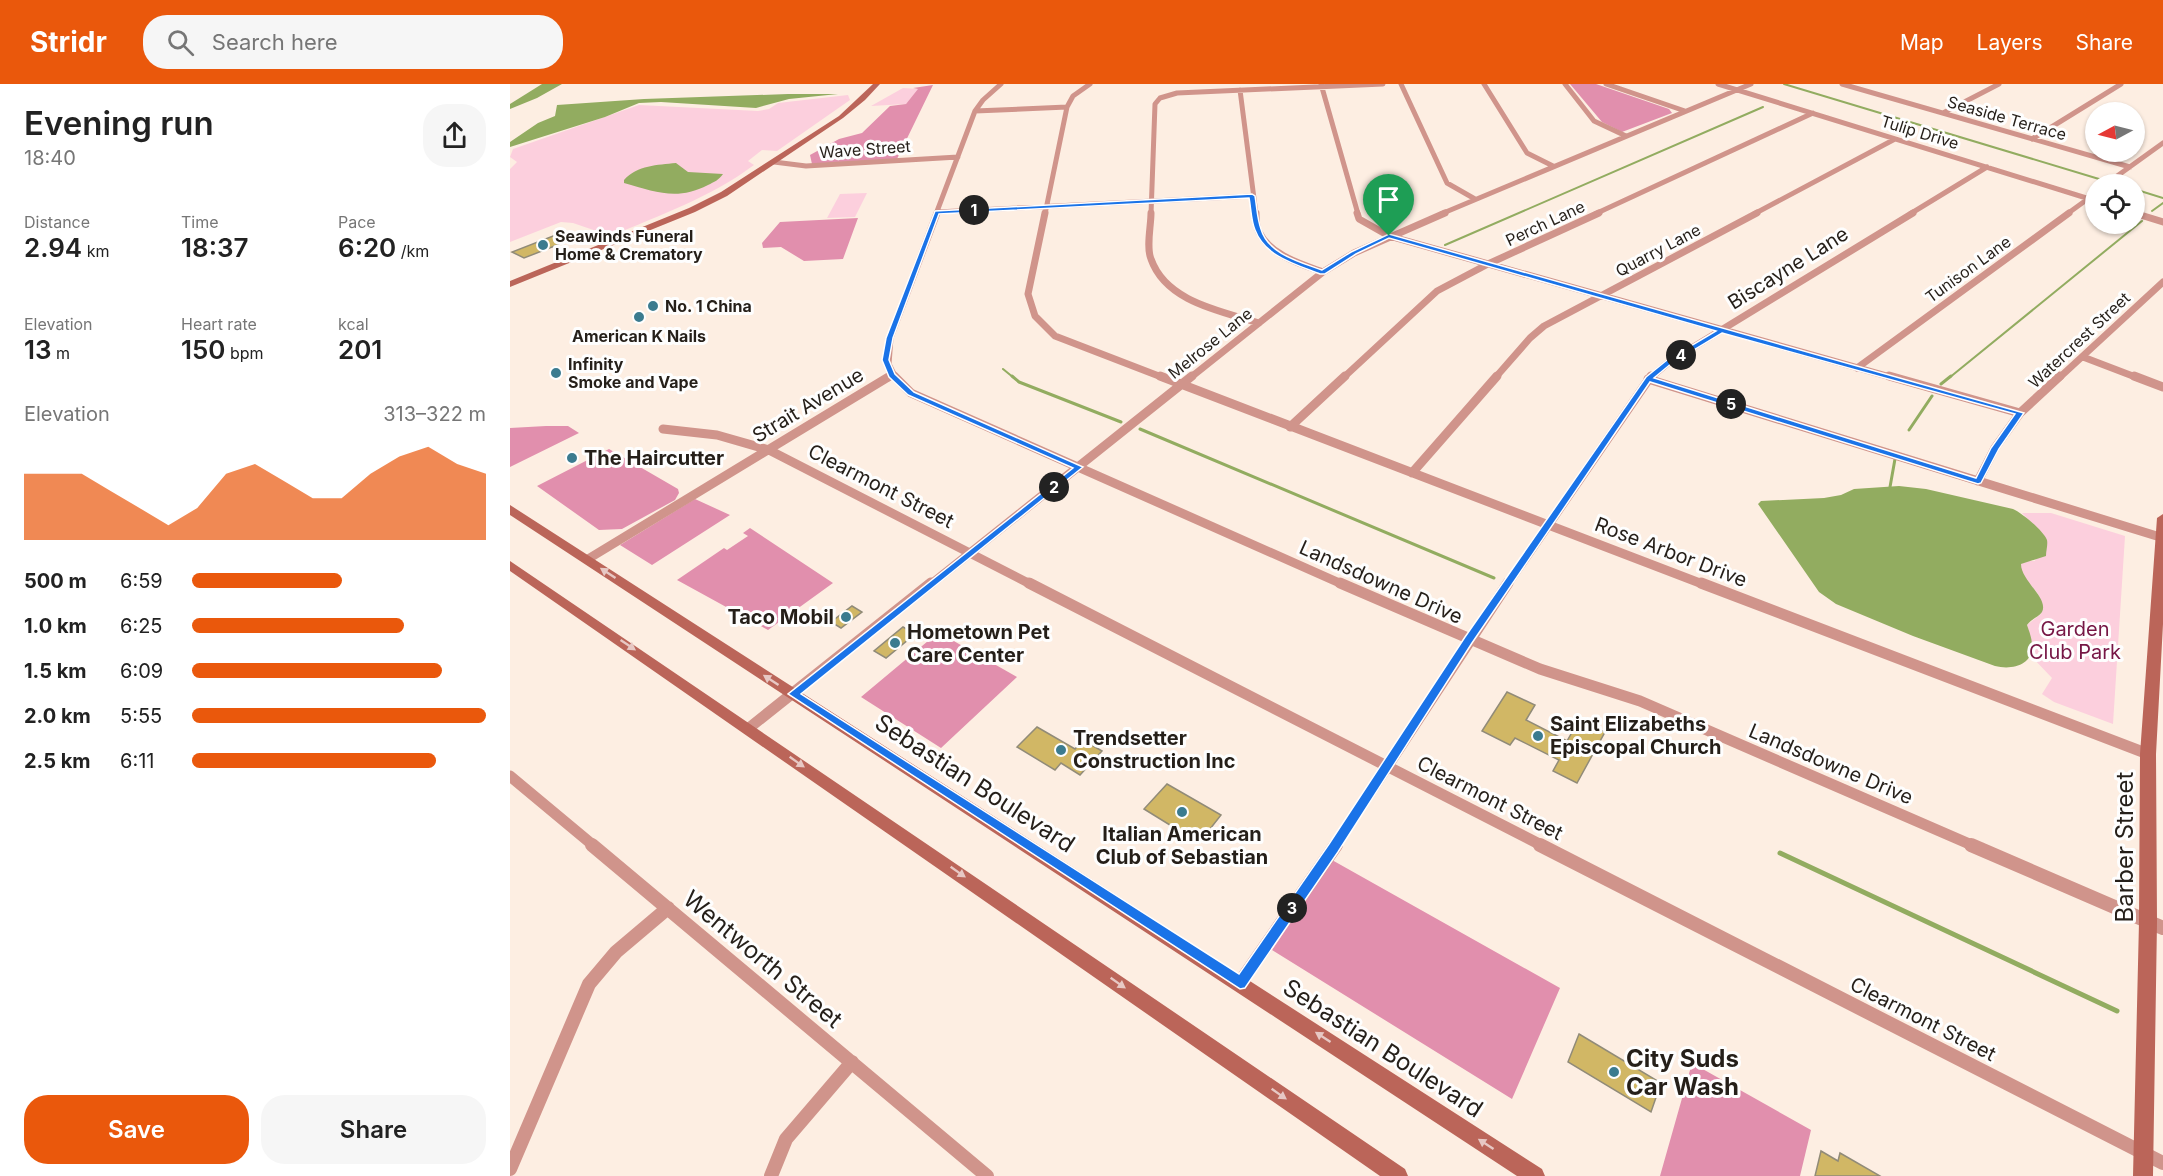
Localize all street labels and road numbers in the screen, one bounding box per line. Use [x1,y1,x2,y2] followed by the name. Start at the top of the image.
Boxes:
[1945,91,2069,145] street label: Seaside Terrace
[1879,111,1961,153] street label: Tulip Drive
[819,136,911,162] street label: Wave Street
[1502,196,1588,250] street label: Perch Lane
[1612,219,1704,281] street label: Quarry Lane
[1723,221,1853,315] street label: Biscayne Lane
[1921,231,2015,307] street label: Tunison Lane
[2024,288,2134,392] street label: Watercrest Street
[1164,303,1256,383] street label: Melrose Lane
[748,362,868,448] street label: Strait Avenue
[804,439,958,533] street label: Clearmont Street
[1592,512,1750,592] street label: Rose Arbor Drive
[1296,535,1466,629] street label: Landsdowne Drive
[870,708,1080,858] street label: Sebastian Boulevard
[1745,719,1917,809] street label: Landsdowne Drive
[1413,751,1567,845] street label: Clearmont Street
[2110,771,2139,922] street label: Barber Street
[678,884,848,1034] street label: Wentworth Street
[1846,972,2000,1066] street label: Clearmont Street
[1278,973,1488,1123] street label: Sebastian Boulevard

